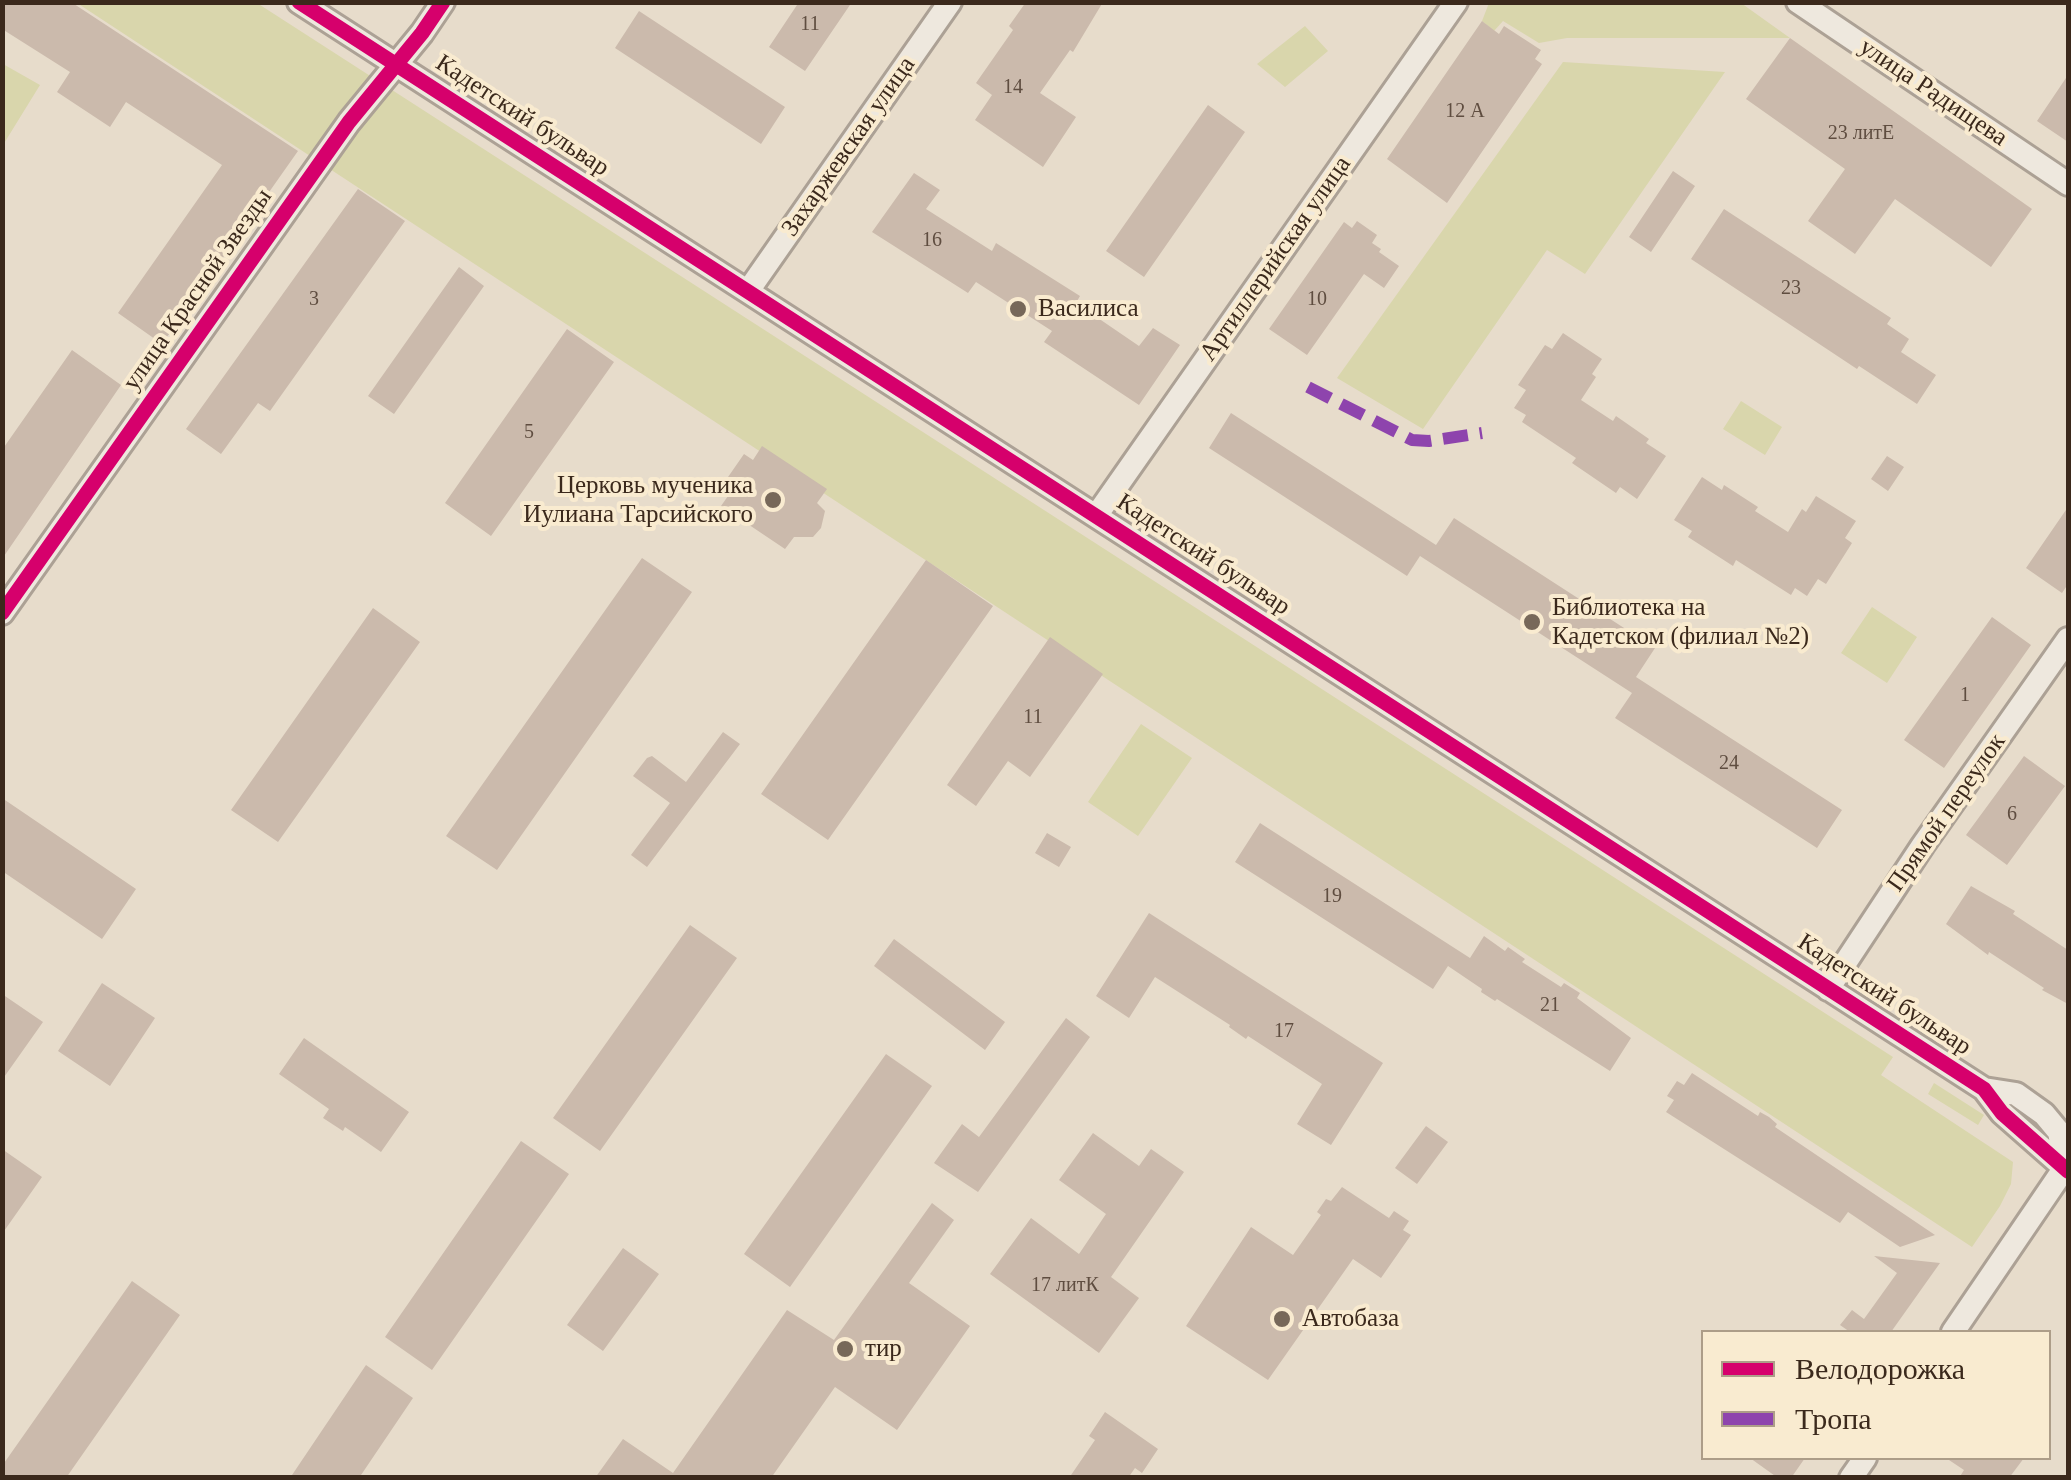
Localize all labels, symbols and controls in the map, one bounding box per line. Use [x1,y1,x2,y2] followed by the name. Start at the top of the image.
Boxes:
[800,13,820,37] house number: 11
[1853,32,2013,154] street label: улица Радищева
[430,49,614,183] street label: Кадетский бульвар
[776,51,922,243] street label: Захаржевская улица
[1003,76,1023,100] house number: 14
[1445,100,1485,124] house number: 12 А
[1828,122,1894,146] house number: 23 литЕ
[1194,151,1358,367] street label: Артиллерийская улица
[117,183,279,397] street label: улица Красной Звезды
[922,229,942,253] house number: 16
[1781,277,1801,301] house number: 23
[309,288,319,312] house number: 3
[1307,288,1327,312] house number: 10
[1038,294,1139,324] place label: Василиса
[1007,298,1029,320] marker: Василиса
[524,421,534,445] house number: 5
[523,471,753,530] place label: Церковь мученика Иулиана Тарсийского
[1111,488,1295,622] street label: Кадетский бульвар
[762,489,784,511] marker: Церковь мученика Иулиана Тарсийского
[1552,593,1809,652] place label: Библиотека на Кадетском (филиал №2)
[1521,611,1543,633] marker: Библиотека на Кадетском (филиал №2)
[1960,684,1970,708] house number: 1
[1023,706,1043,730] house number: 11
[1881,728,2013,898] street label: Прямой переулок
[1719,752,1739,776] house number: 24
[2007,803,2017,827] house number: 6
[1322,885,1342,909] house number: 19
[1792,928,1976,1062] street label: Кадетский бульвар
[1540,994,1560,1018] house number: 21
[1274,1020,1294,1044] house number: 17
[1031,1274,1099,1298] house number: 17 литК
[1302,1304,1399,1334] place label: Автобаза
[1271,1308,1293,1330] marker: Автобаза
[1701,1330,2051,1460] legend
[865,1334,902,1364] place label: тир
[834,1338,856,1360] marker: тир
[1795,1352,1965,1385] text: Велодорожка
[1795,1402,1872,1435] text: Тропа

